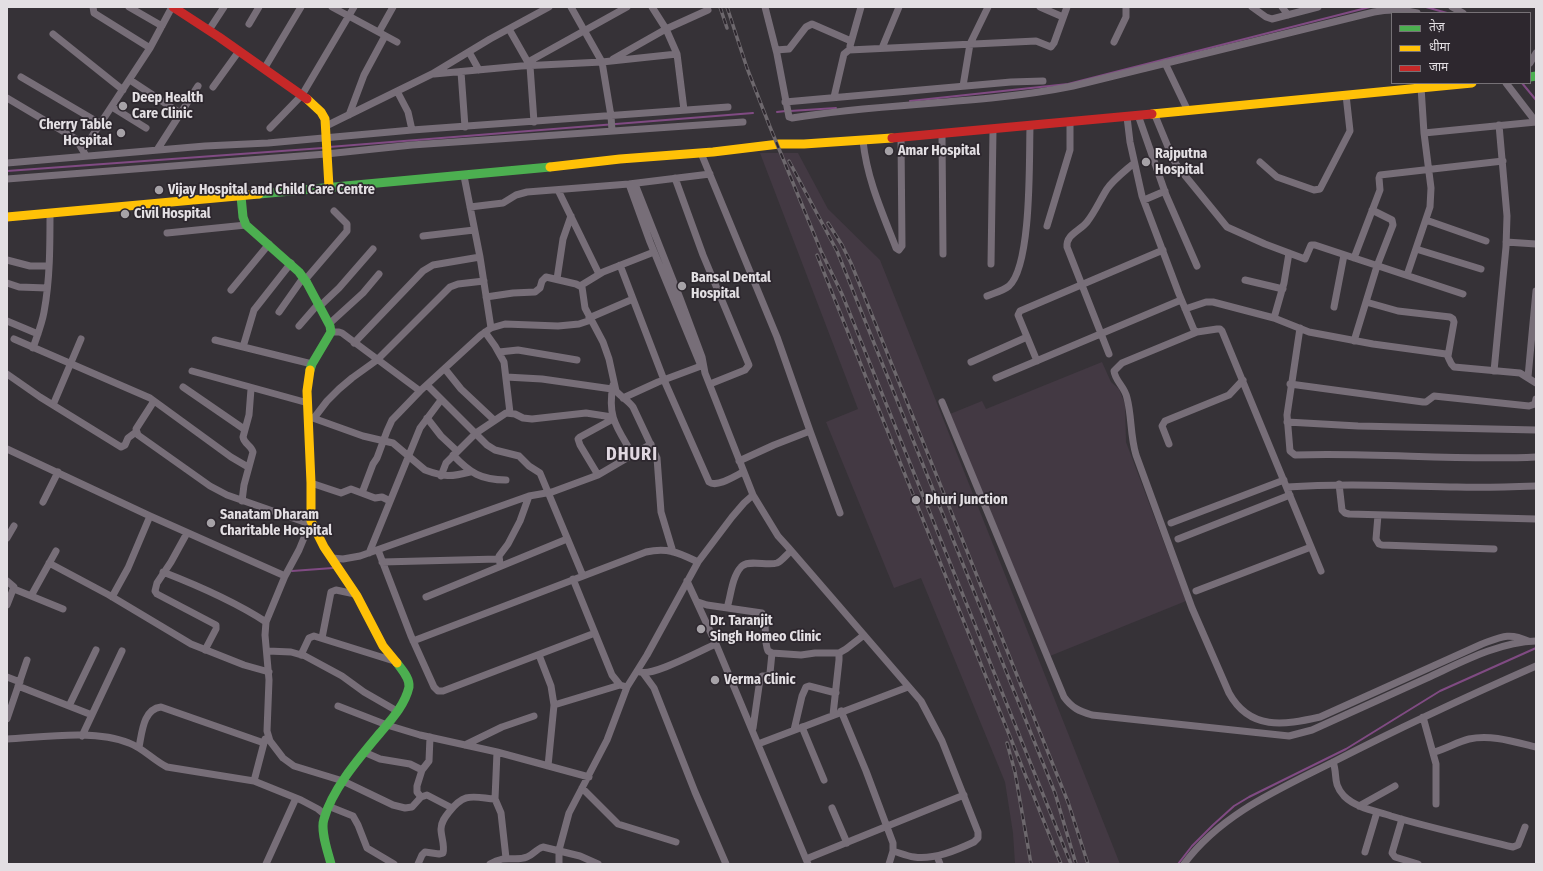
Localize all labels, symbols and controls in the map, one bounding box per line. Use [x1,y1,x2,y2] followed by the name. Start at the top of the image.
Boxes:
[1391,12,1531,84] legend
[1429,20,1445,34] text: तेज़
[1429,40,1450,54] text: धीमा
[1429,60,1448,74] text: जाम
[132,90,203,122] place label: Deep Health Care Clinic
[117,100,129,112] marker: Deep Health Care Clinic
[39,117,112,150] place label: Cherry Table Hospital
[115,127,127,139] marker: Cherry Table Hospital
[898,143,980,159] place label: Amar Hospital
[883,145,895,157] marker: Amar Hospital
[1155,146,1207,178] place label: Rajputna Hospital
[1140,156,1152,168] marker: Rajputna Hospital
[168,182,375,198] place label: Vijay Hospital and Child Care Centre
[153,184,165,196] marker: Vijay Hospital and Child Care Centre
[134,206,211,222] place label: Civil Hospital
[119,208,131,220] marker: Civil Hospital
[691,270,771,302] place label: Bansal Dental Hospital
[676,280,688,292] marker: Bansal Dental Hospital
[606,444,658,466] district label: DHURI
[925,492,1008,508] place label: Dhuri Junction
[910,494,922,506] marker: Dhuri Junction
[220,507,332,540] place label: Sanatam Dharam Charitable Hospital
[205,517,217,529] marker: Sanatam Dharam Charitable Hospital
[710,613,821,646] place label: Dr. Taranjit Singh Homeo Clinic
[695,623,707,635] marker: Dr. Taranjit Singh Homeo Clinic
[724,672,795,688] place label: Verma Clinic
[709,674,721,686] marker: Verma Clinic

